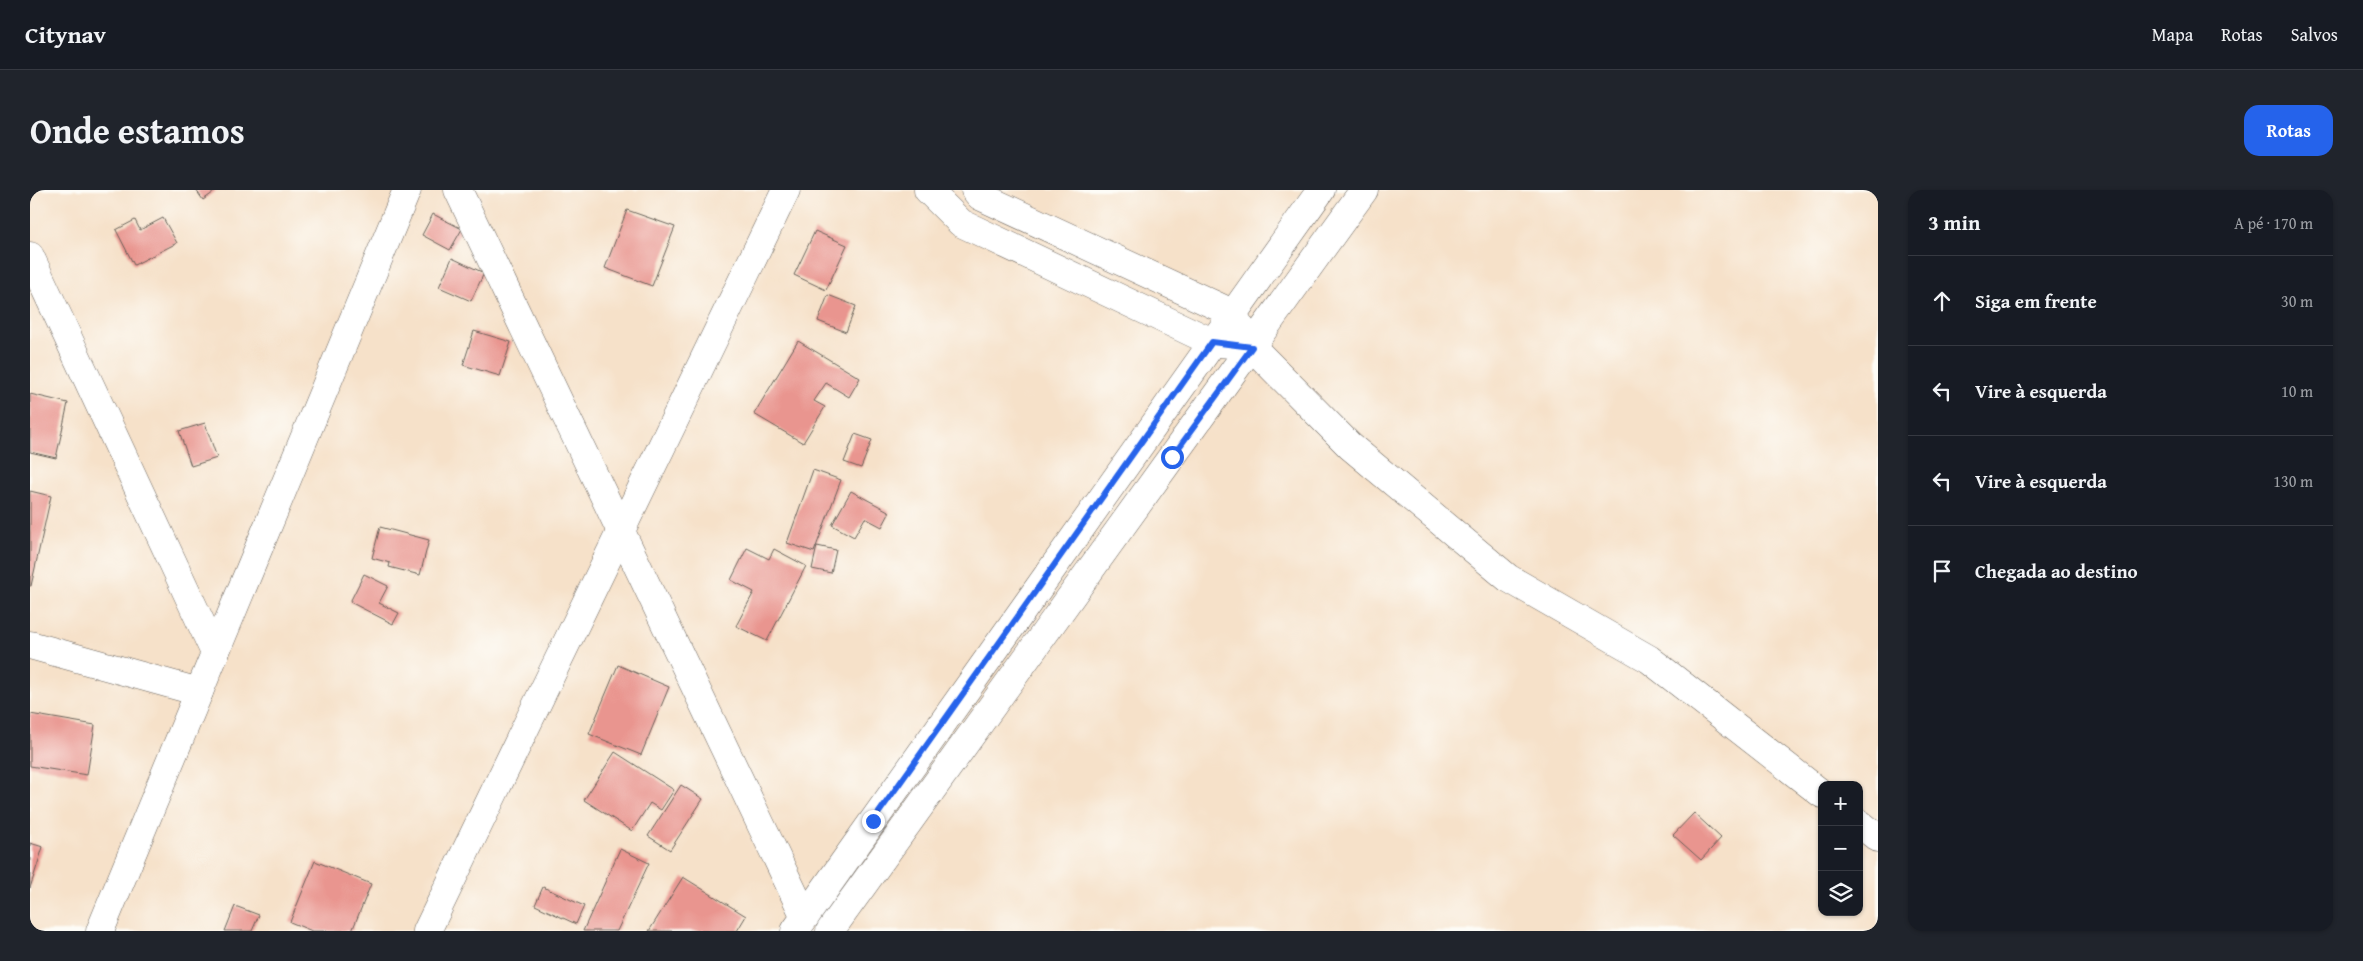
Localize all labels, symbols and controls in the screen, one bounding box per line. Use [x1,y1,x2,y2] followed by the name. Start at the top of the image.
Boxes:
[25,17,106,52] text: Citynav
[2152,21,2193,48] text: Mapa
[2221,21,2263,48] text: Rotas
[2291,21,2338,48] text: Salvos
[30,105,245,156] text: Onde estamos
[2244,105,2333,156] button: Rotas
[1928,207,1980,238] text: 3 min
[2234,211,2313,235] text: A pé · 170 m
[1928,287,1956,315] icon: ahead
[1975,287,2097,315] text: Siga em frente
[2281,289,2313,313] text: 30 m
[1928,377,1956,405] icon: left
[1975,377,2107,405] text: Vire à esquerda
[2281,379,2313,403] text: 10 m
[1161,446,1184,469] route start
[1928,467,1956,495] icon: left
[1975,467,2107,495] text: Vire à esquerda
[2273,469,2313,493] text: 130 m
[1928,557,1956,585] icon: arrive
[1975,557,2138,585] text: Chegada ao destino
[1818,781,1863,916] map controls
[1818,781,1863,826] button: +
[862,810,885,833] route end
[1818,826,1863,871] button: −
[1818,871,1863,916] button: layers

